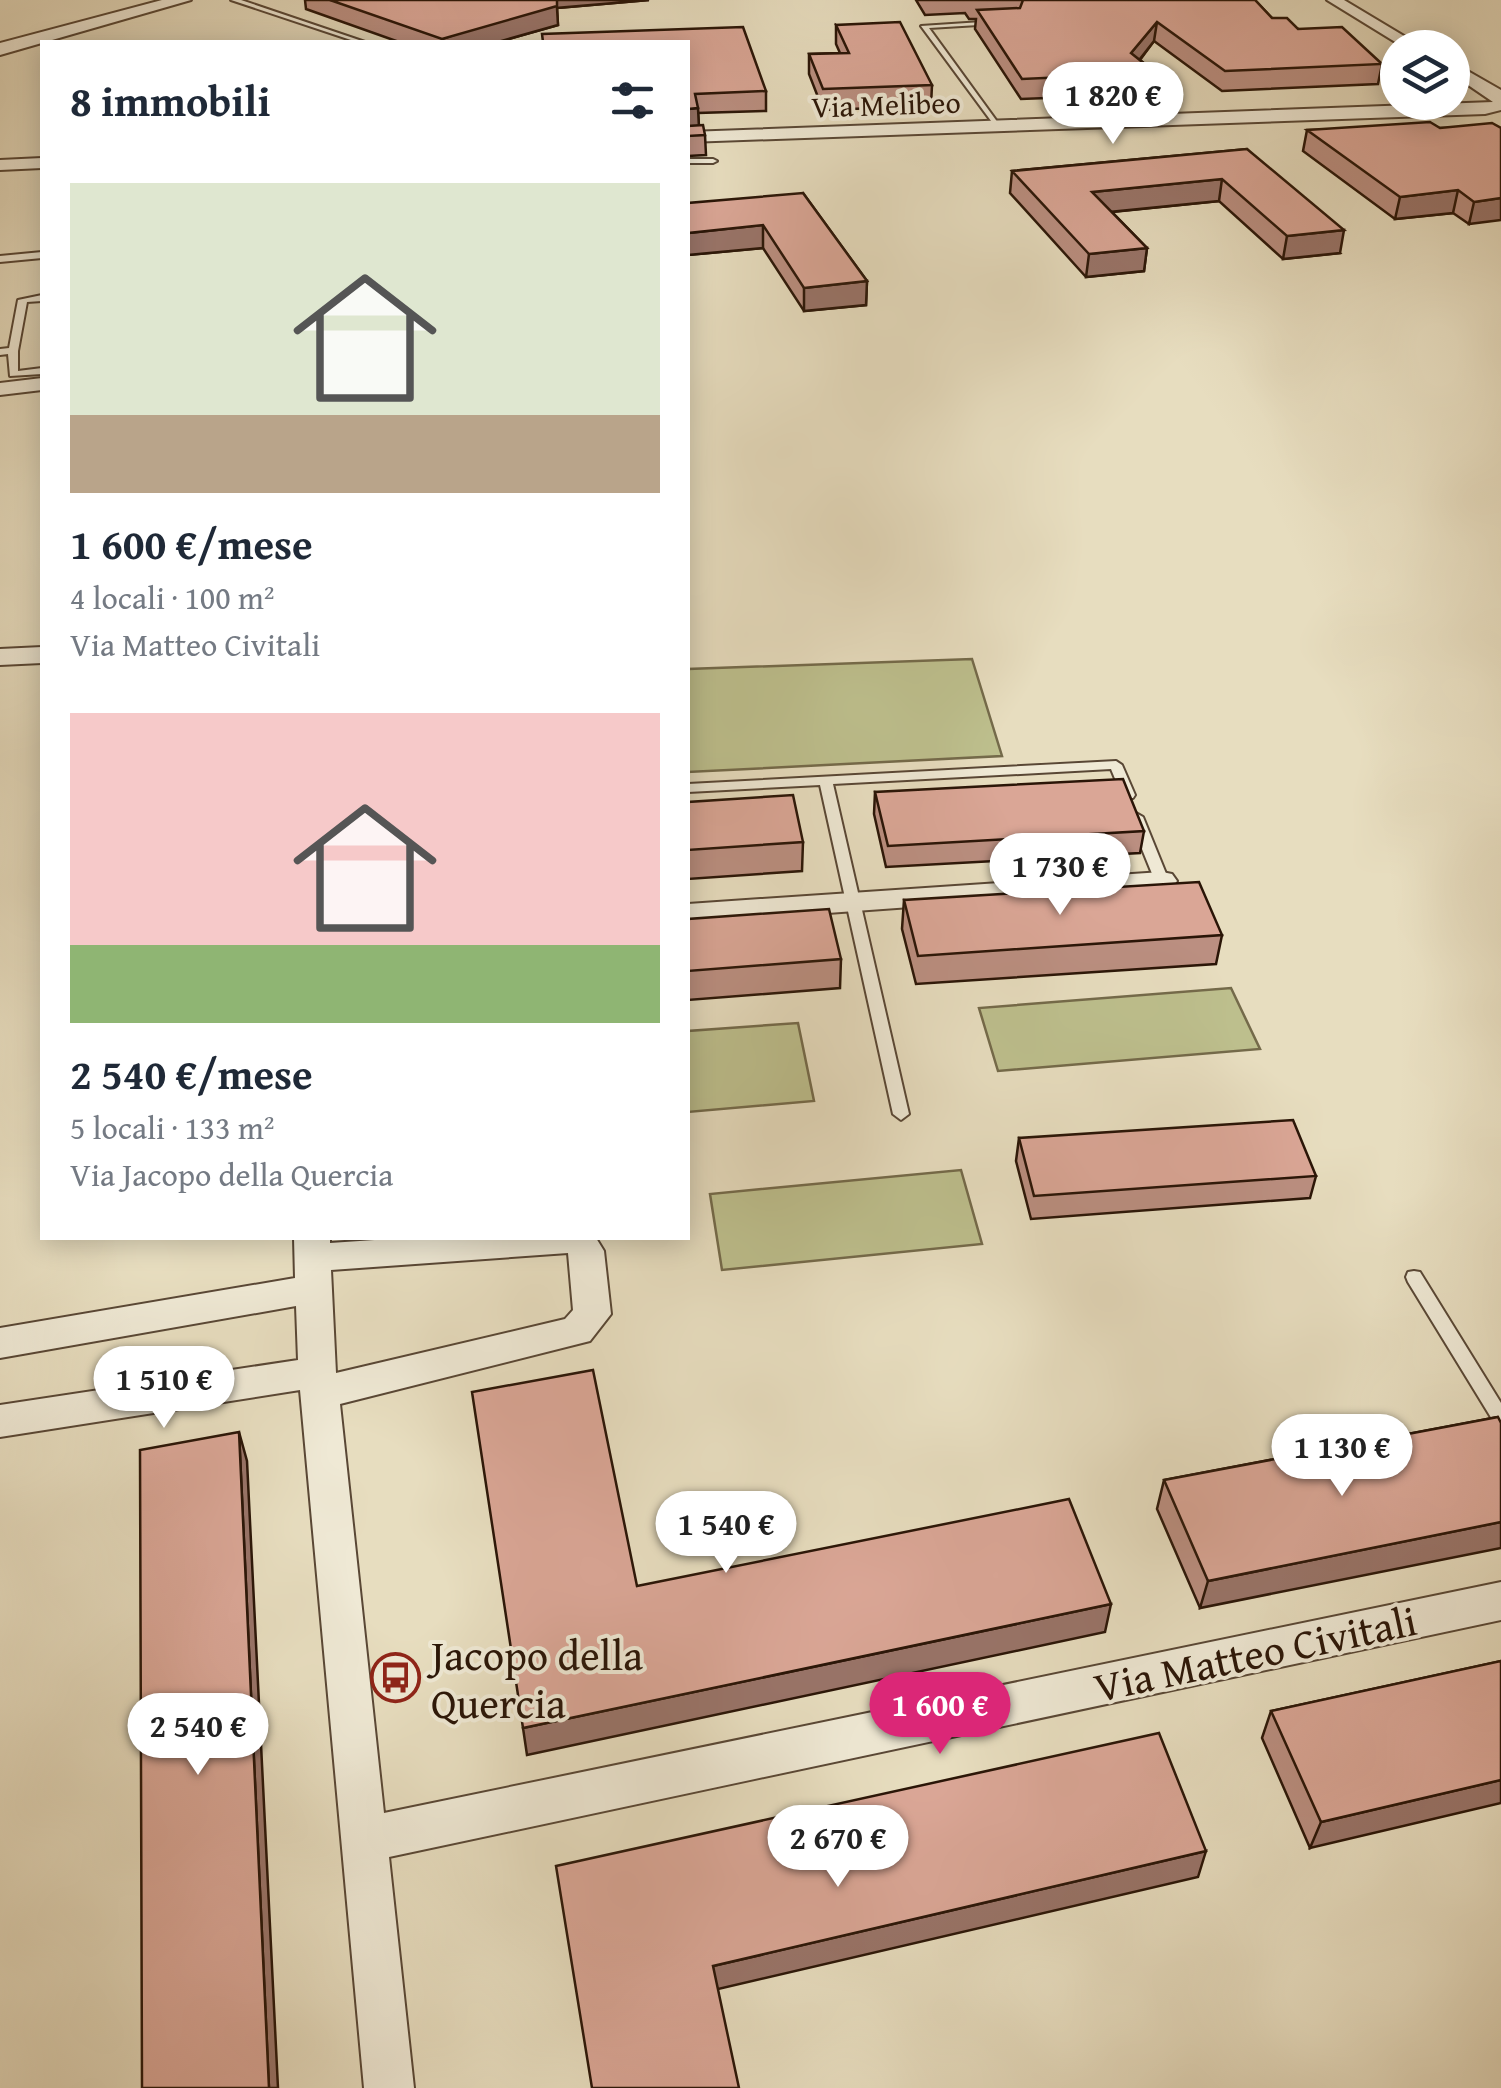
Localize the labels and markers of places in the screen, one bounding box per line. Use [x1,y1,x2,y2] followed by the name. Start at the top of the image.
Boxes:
[1021,62,1205,147] pin: 1 820 €
[968,833,1152,918] pin: 1 730 €
[72,1346,256,1431] pin: 1 510 €
[1250,1414,1434,1499] pin: 1 130 €
[634,1491,818,1576] pin: 1 540 €
[426,1624,643,1733] place label: Jacopo della Quercia
[370,1652,422,1704] bus stop icon: Jacopo della Quercia
[848,1672,1032,1757] pin: 1 600 €
[106,1693,290,1778] pin: 2 540 €
[746,1805,930,1890] pin: 2 670 €

